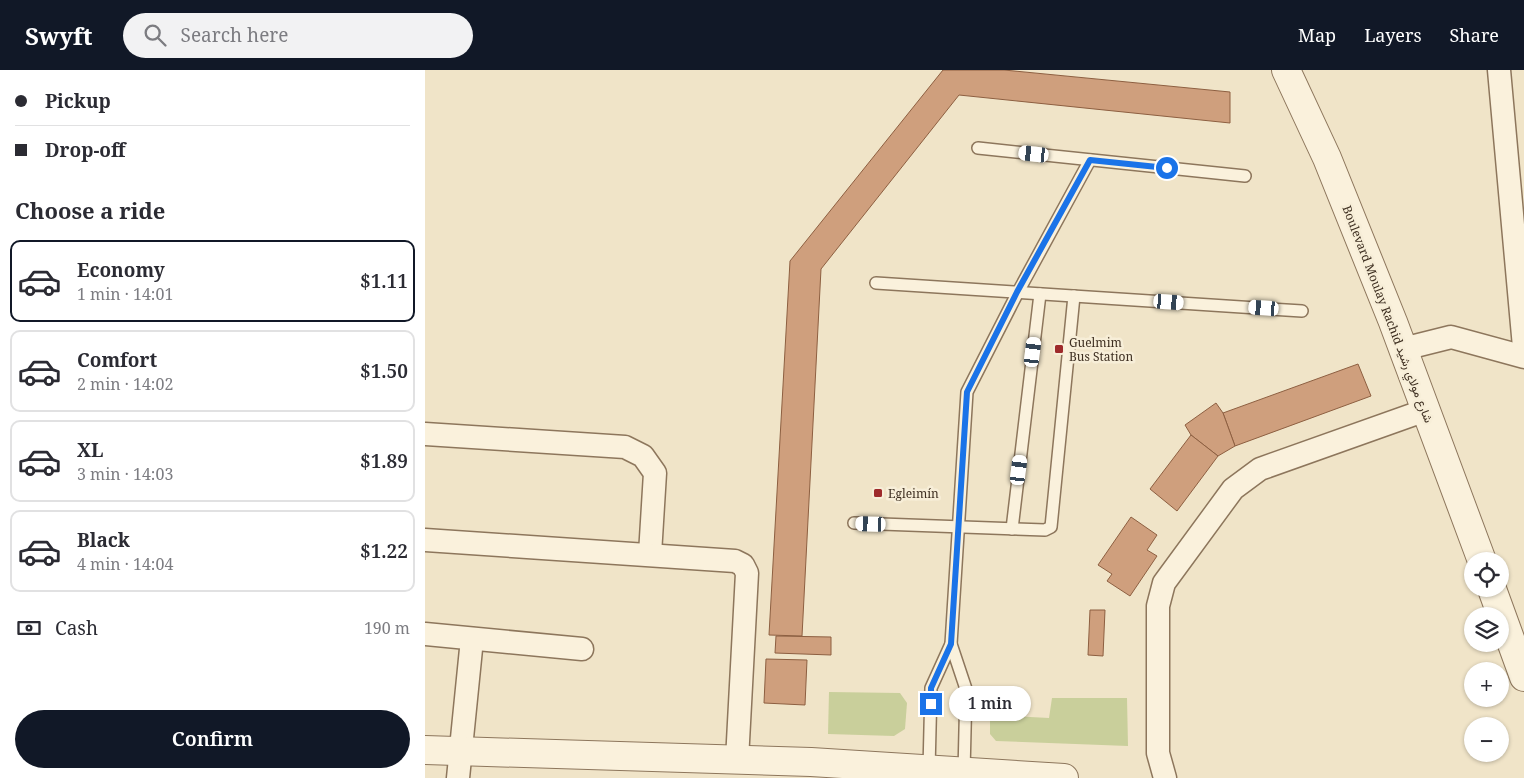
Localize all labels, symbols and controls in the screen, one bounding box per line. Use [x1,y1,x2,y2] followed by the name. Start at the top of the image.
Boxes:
[123,13,473,58] search box
[25,19,93,52] text: Swyft
[141,21,169,49] icon: search
[181,22,288,48] text: Search here
[1298,23,1336,47] text: Map
[1364,23,1422,47] text: Layers
[1450,23,1499,47] text: Share
[45,88,111,114] text: Pickup
[45,137,125,163] text: Drop-off
[1018,145,1049,163] car
[1156,157,1178,179] route start
[15,195,165,225] text: Choose a ride
[1337,203,1437,426] street label: Boulevard Moulay Rachid شارع مولاي رشيد
[77,257,165,283] text: Economy
[17,259,62,304] icon: car
[360,268,408,294] text: $1.11
[77,283,173,305] text: 1 min · 14:01
[1153,293,1184,311] car
[1248,299,1279,317] car
[1069,334,1133,365] place label: Guelmim Bus Station
[1023,336,1042,368] car
[1053,343,1065,355] marker: Guelmim Bus Station
[77,347,157,373] text: Comfort
[17,349,62,394] icon: car
[360,358,408,384] text: $1.50
[77,373,173,395] text: 2 min · 14:02
[77,437,103,463] text: XL
[17,439,62,484] icon: car
[360,448,408,474] text: $1.89
[1009,454,1028,486] car
[77,463,173,485] text: 3 min · 14:03
[888,485,939,502] place label: Egleimín
[872,487,884,499] marker: Egleimín
[855,516,886,532] car
[77,527,130,553] text: Black
[17,529,62,574] icon: car
[360,538,408,564] text: $1.22
[1464,552,1509,762] map controls
[1464,552,1509,597] button: locate
[77,553,173,575] text: 4 min · 14:04
[1464,607,1509,652] button: layers
[15,614,43,642] icon: cash
[55,615,98,641] text: Cash
[364,617,410,639] text: 190 m
[1464,662,1509,707] button: +
[949,686,1031,722] callout: 1 min
[968,692,1012,714] text: 1 min
[920,693,942,715] route end
[15,710,410,768] button: Confirm
[1464,717,1509,762] button: −

